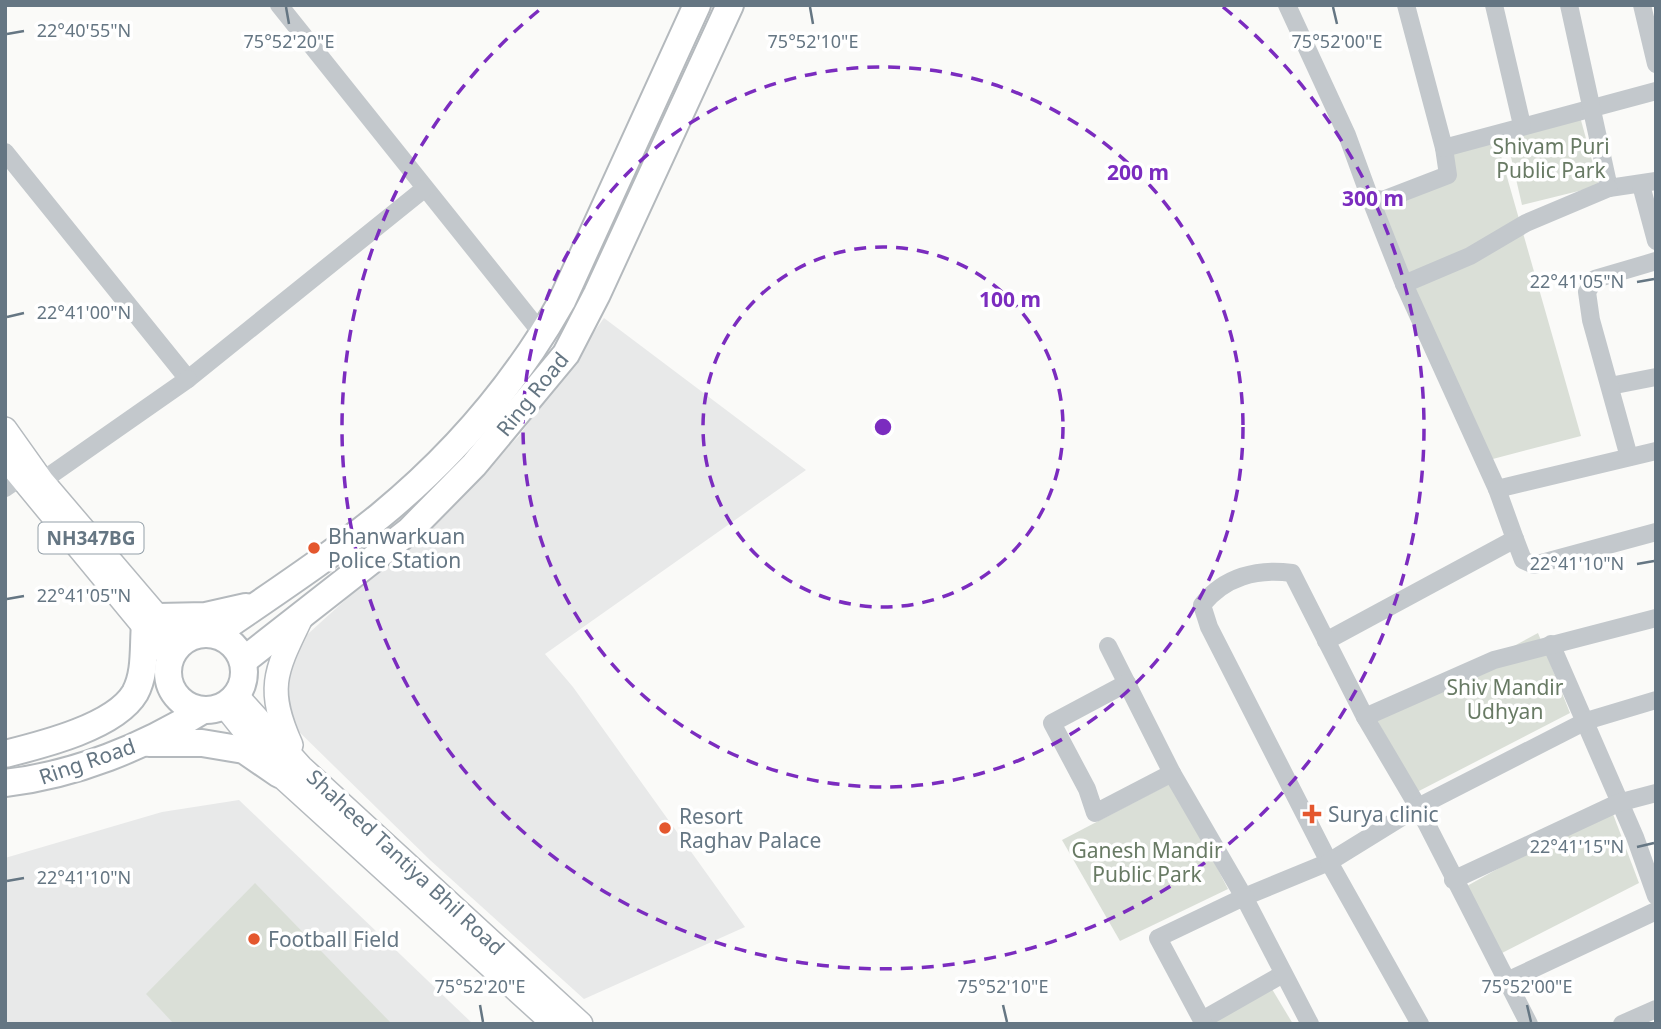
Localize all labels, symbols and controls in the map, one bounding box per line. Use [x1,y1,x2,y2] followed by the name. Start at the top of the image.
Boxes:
[37,18,131,42] text: 22°40'55"N
[244,29,334,53] text: 75°52'20"E
[768,29,858,53] text: 75°52'10"E
[1292,29,1382,53] text: 75°52'00"E
[1492,132,1610,184] park label: Shivam Puri Public Park
[1107,158,1169,186] text: 200 m
[1342,184,1404,212] text: 300 m
[1530,269,1624,293] text: 22°41'05"N
[979,285,1041,313] text: 100 m
[37,300,131,324] text: 22°41'00"N
[490,346,574,442] street label: Ring Road
[871,415,895,439] centre of rings
[328,522,465,574] place label: Bhanwarkuan Police Station
[38,523,144,554] road number: NH347BG
[306,540,322,556] marker: Bhanwarkuan Police Station
[1530,551,1624,575] text: 22°41'10"N
[37,583,131,607] text: 22°41'05"N
[1447,673,1564,725] park label: Shiv Mandir Udhyan
[35,731,139,791] street label: Ring Road
[301,763,511,961] street label: Shaheed Tantiya Bhil Road
[1328,800,1439,828] place label: Surya clinic
[679,802,821,854] place label: Resort Raghav Palace
[1302,804,1322,824] marker: Surya clinic
[657,820,673,836] marker: Resort Raghav Palace
[1530,834,1624,858] text: 22°41'15"N
[1071,836,1223,888] park label: Ganesh Mandir Public Park
[37,865,131,889] text: 22°41'10"N
[268,925,399,953] place label: Football Field
[246,931,262,947] marker: Football Field
[435,974,525,998] text: 75°52'20"E
[958,974,1048,998] text: 75°52'10"E
[1482,974,1572,998] text: 75°52'00"E

